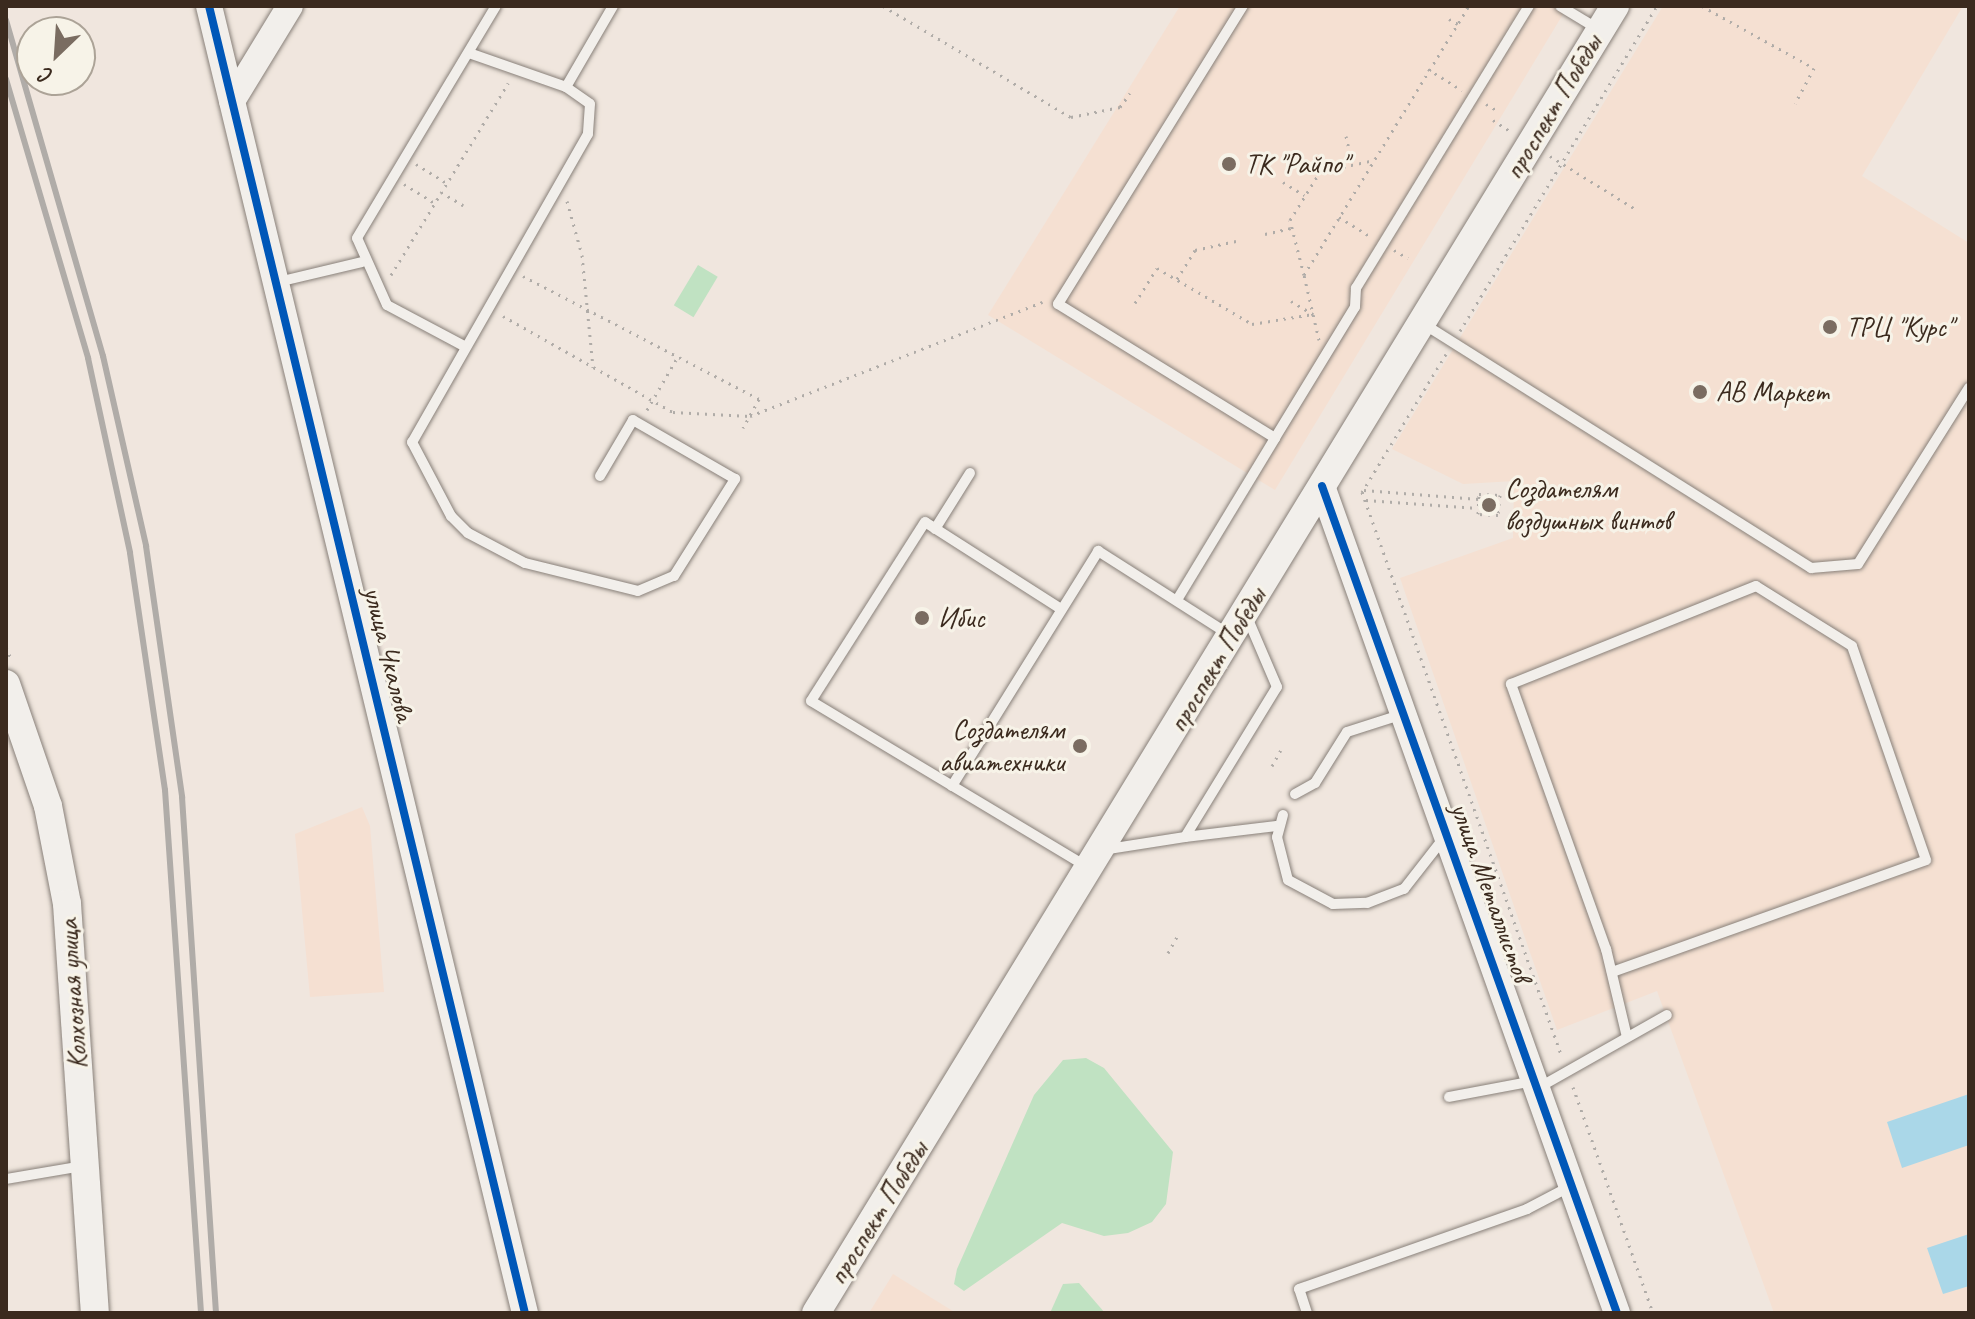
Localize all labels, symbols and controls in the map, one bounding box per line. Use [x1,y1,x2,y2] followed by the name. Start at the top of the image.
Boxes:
[16,16,96,96] north arrow
[1497,29,1609,185] street label: проспект Победы
[36,61,58,91] text: С
[1245,147,1348,181] place label: ТК "Райпо"
[1220,155,1238,173] marker: ТК "Райпо"
[1846,310,1953,344] place label: ТРЦ "Курс"
[1821,318,1839,336] marker: ТРЦ "Курс"
[1716,375,1829,409] place label: АВ Маркет
[1691,383,1709,401] marker: АВ Маркет
[1505,472,1671,538] place label: Создателям воздушных винтов
[1480,496,1498,514] marker: Создателям воздушных винтов
[1161,582,1273,738] street label: проспект Победы
[356,584,422,724] street label: улица Чкалова
[938,601,984,635] place label: Ибис
[913,609,931,627] marker: Ибис
[939,713,1064,779] place label: Создателям авиатехники
[1071,737,1089,755] marker: Создателям авиатехники
[1443,798,1539,986] street label: улица Металлистов
[51,917,95,1071] street label: Колхозная улица
[821,1135,935,1291] street label: проспект Победы

